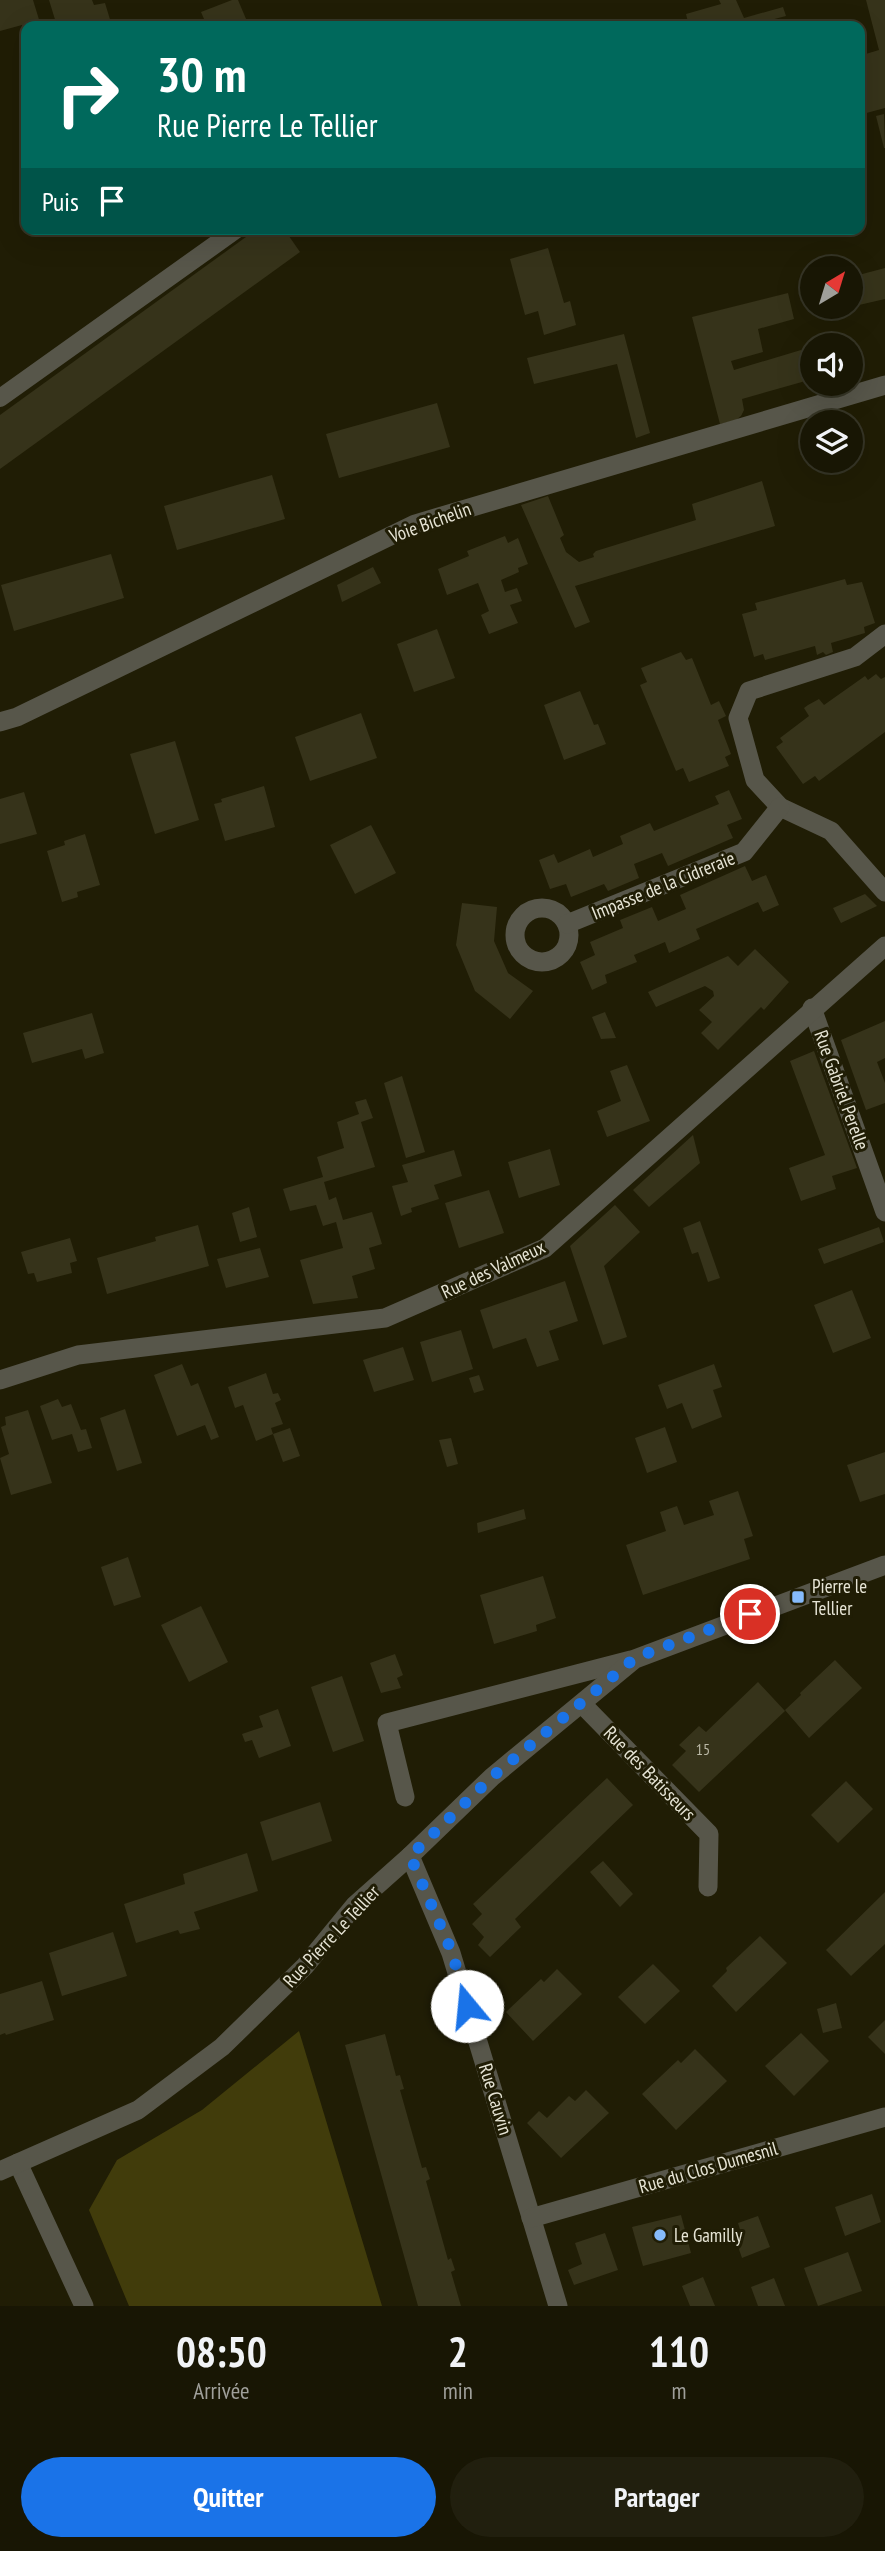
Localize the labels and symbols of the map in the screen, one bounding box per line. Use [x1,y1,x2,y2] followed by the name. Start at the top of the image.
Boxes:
[800,256,863,318] north arrow
[385,496,474,548] street label: Voie Bichelin
[588,845,738,925] street label: Impasse de la Cidreraie
[809,1027,875,1153] street label: Rue Gabriel Perelle
[437,1234,549,1303] street label: Rue des Valmeux
[812,1574,867,1620] place label: Pierre le Tellier
[720,1584,780,1644] pin
[790,1589,806,1605] marker: Pierre le Tellier
[599,1721,701,1825] street label: Rue des Batisseurs
[696,1739,710,1759] house number: 15
[278,1879,385,1992] street label: Rue Pierre Le Tellier
[430,1969,504,2043] position arrow
[474,2060,518,2138] street label: Rue Cauvin
[636,2136,781,2198] street label: Rue du Clos Dumesnil
[674,2223,743,2247] place label: Le Gamilly
[652,2227,668,2243] marker: Le Gamilly

